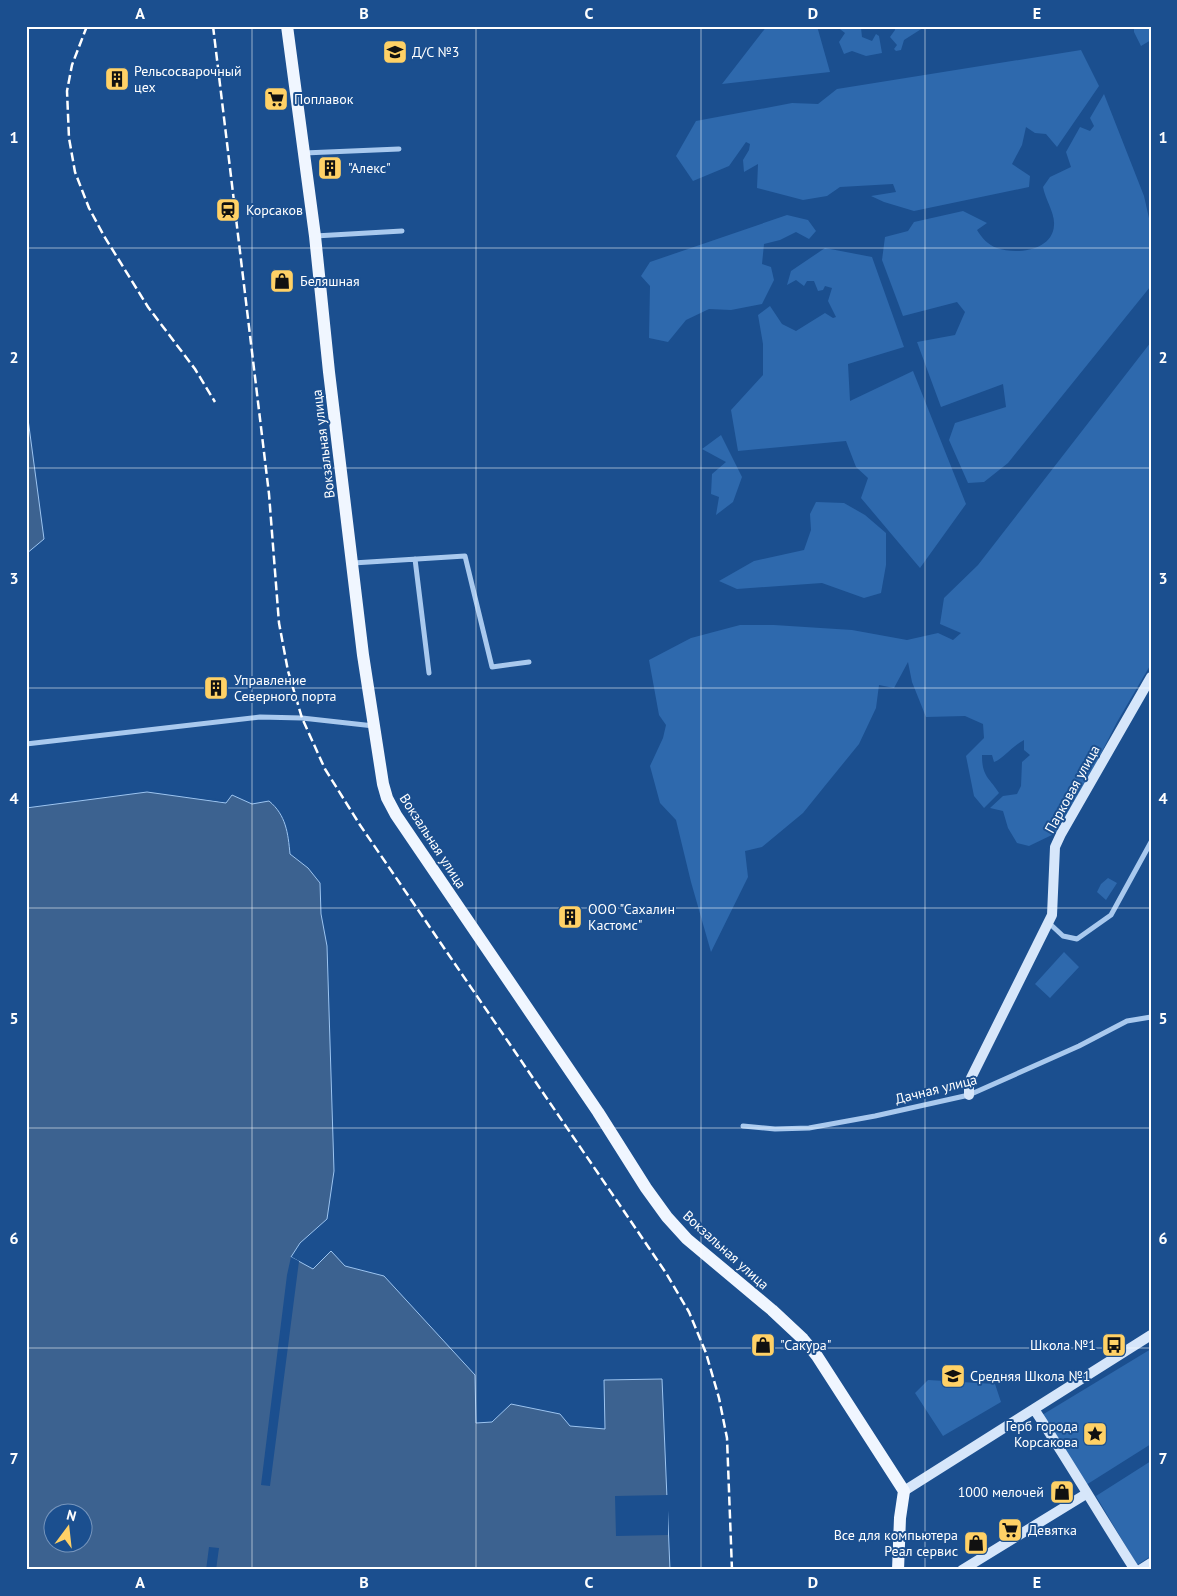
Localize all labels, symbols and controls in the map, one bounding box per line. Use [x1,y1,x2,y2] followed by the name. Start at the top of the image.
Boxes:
[135,3,145,23] text: A
[359,3,369,23] text: B
[585,3,594,23] text: C
[808,3,818,23] text: D
[1033,3,1041,23] text: E
[382,39,408,65] school or university icon: Д/С №3
[412,43,459,61] place label: Д/С №3
[134,62,242,96] place label: Рельсосварочный цех
[104,66,130,92] building icon: Рельсосварочный цех
[263,86,289,112] supermarket icon: Поплавок
[294,90,354,108] place label: Поплавок
[9,127,19,147] text: 1
[1158,127,1168,147] text: 1
[317,155,343,181] building icon: "Алекс"
[348,159,391,177] place label: "Алекс"
[215,197,241,223] station icon: Корсаков
[246,201,303,219] place label: Корсаков
[269,268,295,294] shop icon: Беляшная
[300,272,360,290] place label: Беляшная
[9,347,19,367] text: 2
[1158,347,1168,367] text: 2
[307,388,339,499] street label: Вокзальная улица
[9,568,19,588] text: 3
[1158,568,1168,588] text: 3
[234,671,336,705] place label: Управление Северного порта
[203,675,229,701] building icon: Управление Северного порта
[1040,742,1104,836] street label: Парковая улица
[9,788,19,808] text: 4
[1158,788,1168,808] text: 4
[396,790,470,892] street label: Вокзальная улица
[588,900,675,934] place label: ООО "Сахалин Кастомс"
[557,904,583,930] building icon: ООО "Сахалин Кастомс"
[9,1008,19,1028] text: 5
[1158,1008,1168,1028] text: 5
[893,1070,979,1108] street label: Дачная улица
[679,1207,773,1293] street label: Вокзальная улица
[9,1228,19,1248] text: 6
[1158,1228,1168,1248] text: 6
[750,1332,776,1358] shop icon: "Сакура"
[1101,1332,1127,1358] bus stop icon: Школа №1
[780,1336,832,1354] place label: "Сакура"
[1030,1336,1096,1354] place label: Школа №1
[940,1363,966,1389] school or university icon: Средняя Школа №1
[970,1367,1090,1385] place label: Средняя Школа №1
[1005,1417,1078,1451] place label: Герб города Корсакова
[1082,1421,1108,1447] place icon: Герб города Корсакова
[9,1448,19,1468] text: 7
[1158,1448,1168,1468] text: 7
[1049,1479,1075,1505] shop icon: 1000 мелочей
[958,1483,1044,1501] place label: 1000 мелочей
[42,1504,92,1554] north arrow
[65,1506,78,1525] text: N
[997,1517,1023,1543] supermarket icon: Девятка
[1028,1521,1077,1539] place label: Девятка
[834,1526,958,1560] place label: Все для компьютера Реал сервис
[963,1530,989,1556] shop icon: Все для компьютера Реал сервис
[135,1572,145,1592] text: A
[359,1572,369,1592] text: B
[585,1572,594,1592] text: C
[808,1572,818,1592] text: D
[1033,1572,1041,1592] text: E

